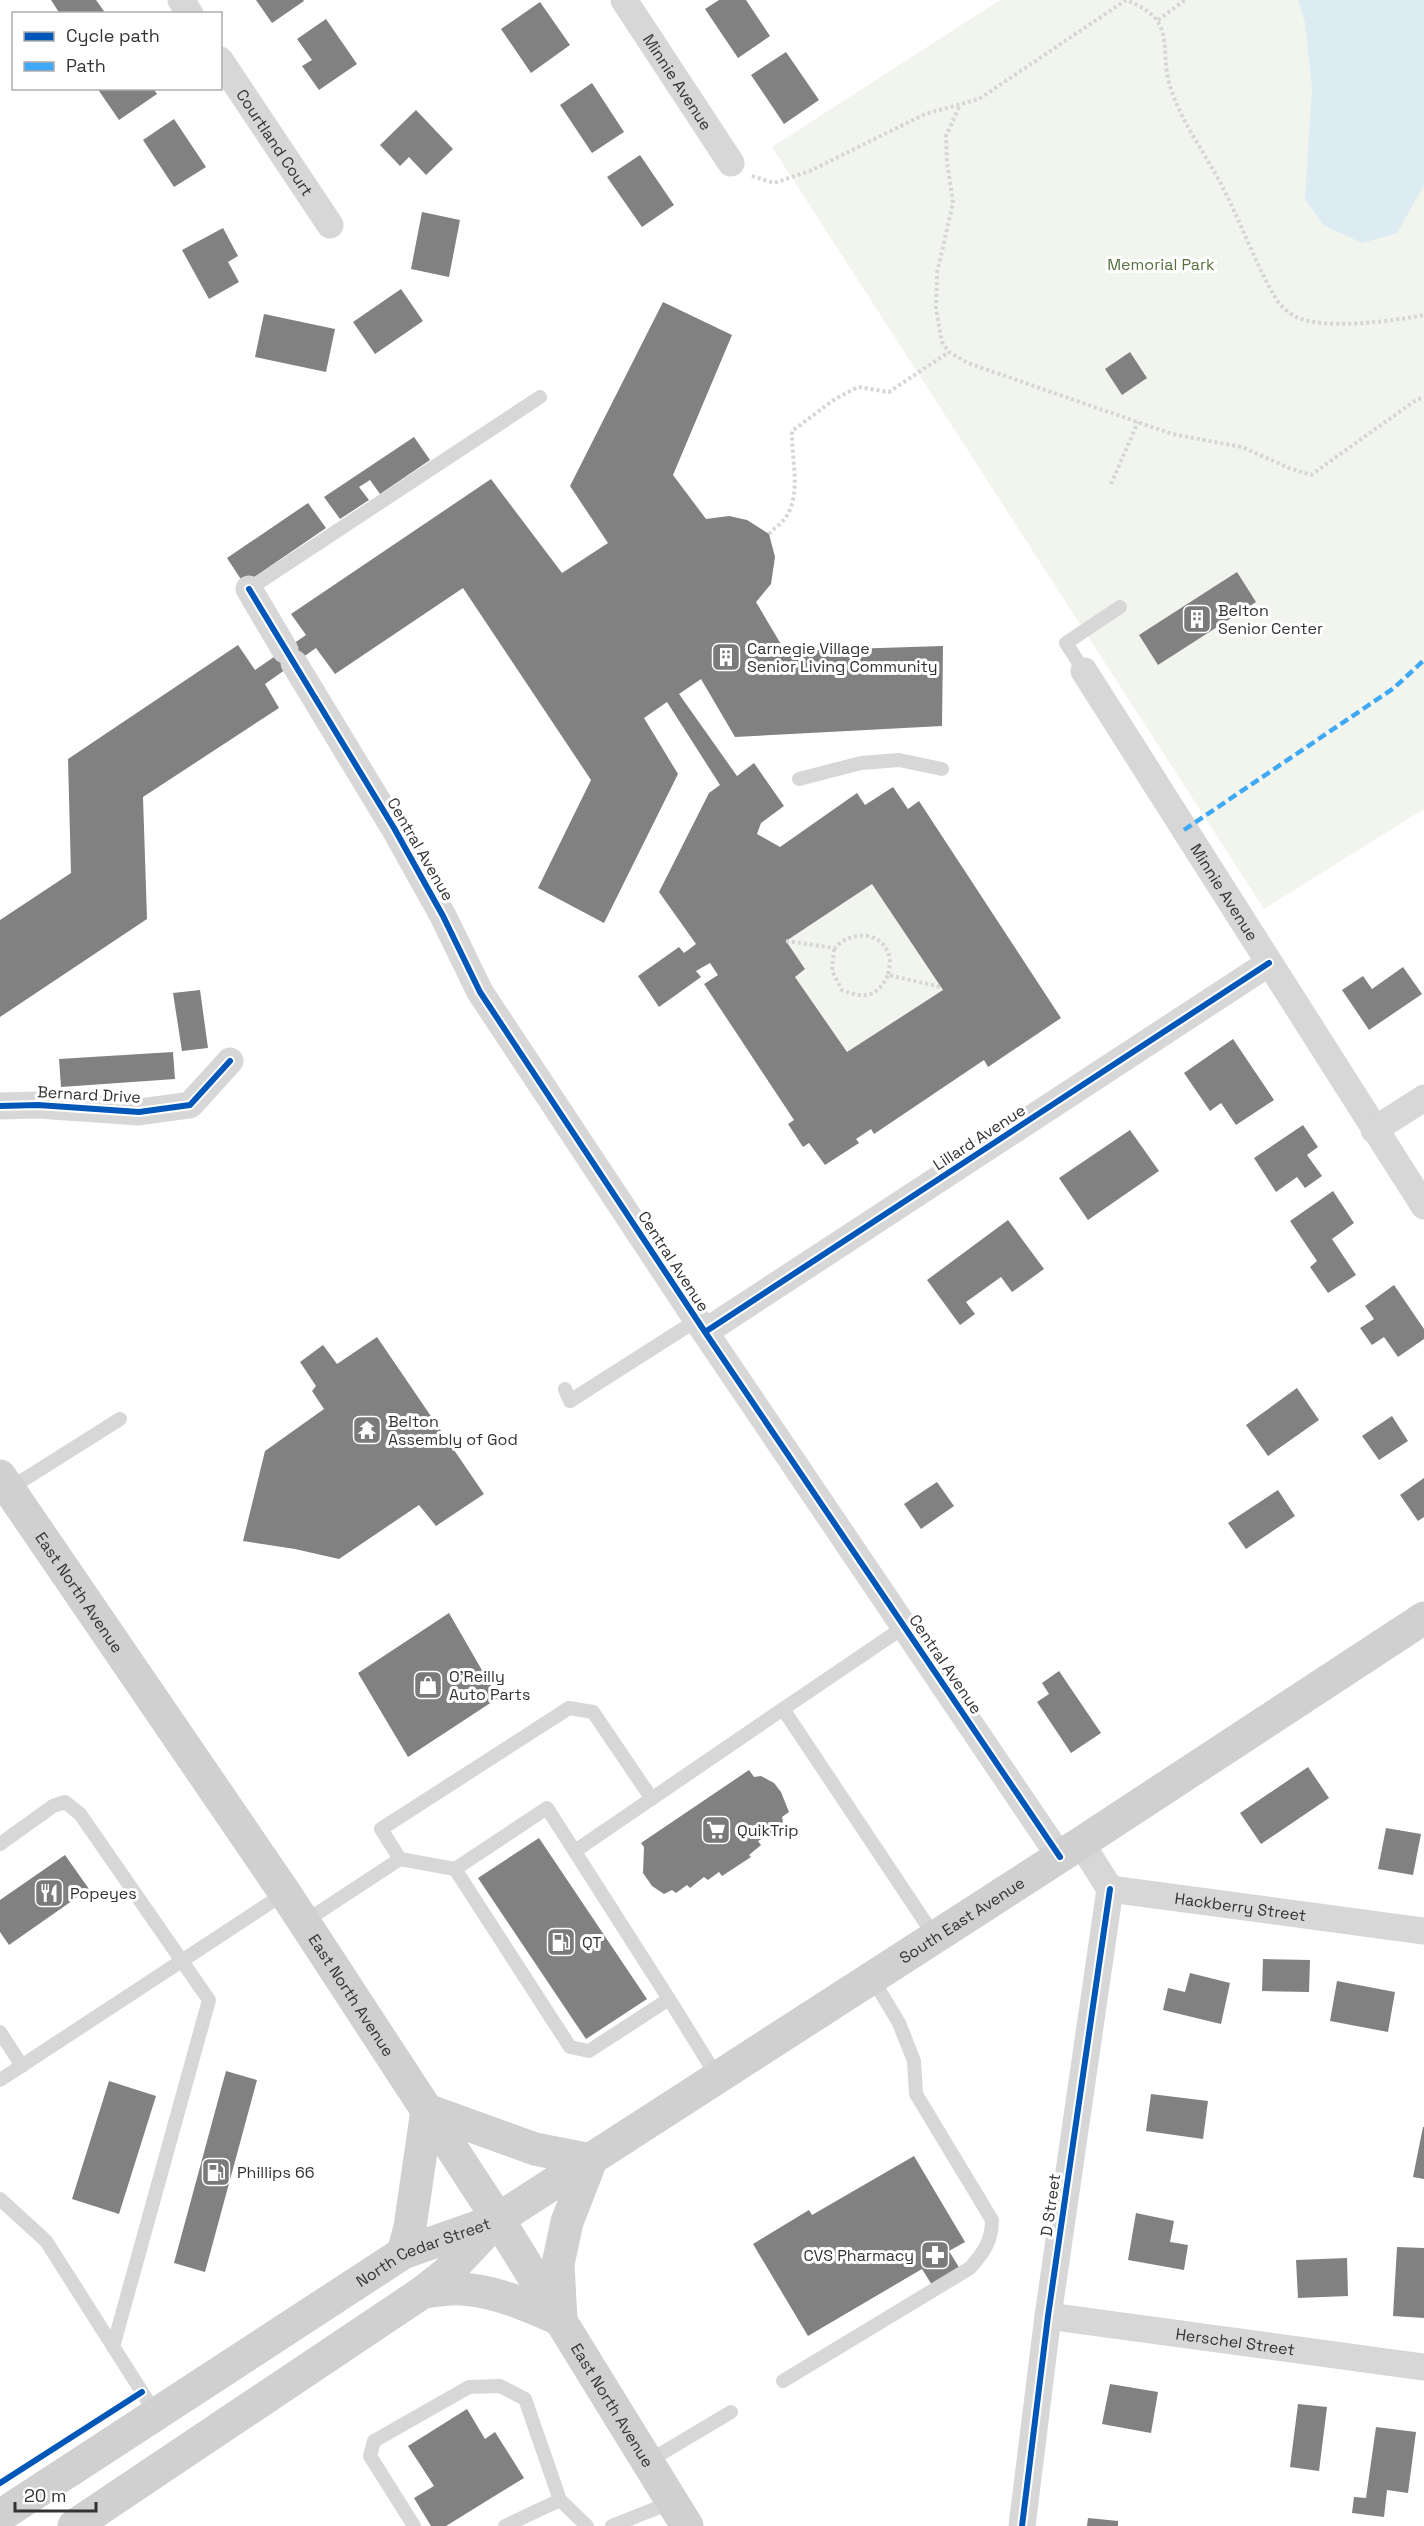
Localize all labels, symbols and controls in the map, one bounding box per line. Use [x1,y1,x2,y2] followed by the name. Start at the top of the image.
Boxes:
[12,12,222,90] legend
[66,24,160,47] text: Cycle path
[638,30,717,134] street label: Minnie Avenue
[66,54,106,77] text: Path
[231,85,318,200] street label: Courtland Court
[1107,254,1215,275] park label: Memorial Park
[1218,600,1323,639] place label: Belton Senior Center
[1181,603,1213,635] building icon: Belton Senior Center
[747,638,938,677] place label: Carnegie Village Senior Living Community
[710,641,742,673] building icon: Carnegie Village Senior Living Community
[382,794,459,905] street label: Central Avenue
[1185,840,1263,945] street label: Minnie Avenue
[37,1081,141,1108] street label: Bernard Drive
[929,1100,1030,1175] street label: Lillard Avenue
[633,1207,714,1316] street label: Central Avenue
[388,1411,518,1450] place label: Belton Assembly of God
[351,1414,383,1446] temple icon: Belton Assembly of God
[30,1528,128,1657] street label: East North Avenue
[904,1610,987,1718] street label: Central Avenue
[449,1666,530,1705] place label: O'Reilly Auto Parts
[412,1669,444,1701] shop icon: O'Reilly Auto Parts
[700,1814,732,1846] supermarket icon: QuikTrip
[737,1820,798,1841] place label: QuikTrip
[895,1872,1029,1968] street label: South East Avenue
[33,1877,65,1909] restaurant icon: Popeyes
[70,1883,137,1904] place label: Popeyes
[1173,1888,1307,1926] street label: Hackberry Street
[545,1926,577,1958] fuel station icon: QT
[304,1930,399,2061] street label: East North Avenue
[582,1932,602,1953] place label: QT
[200,2156,232,2188] fuel station icon: Phillips 66
[237,2162,315,2183] place label: Phillips 66
[1036,2172,1065,2238] street label: D Street
[352,2213,493,2292] street label: North Cedar Street
[919,2239,951,2271] pharmacy icon: CVS Pharmacy
[803,2245,914,2266] place label: CVS Pharmacy
[1174,2323,1296,2360] street label: Herschel Street
[566,2339,658,2471] street label: East North Avenue
[15,2475,96,2513] scale bar
[24,2484,67,2507] text: 20 m

